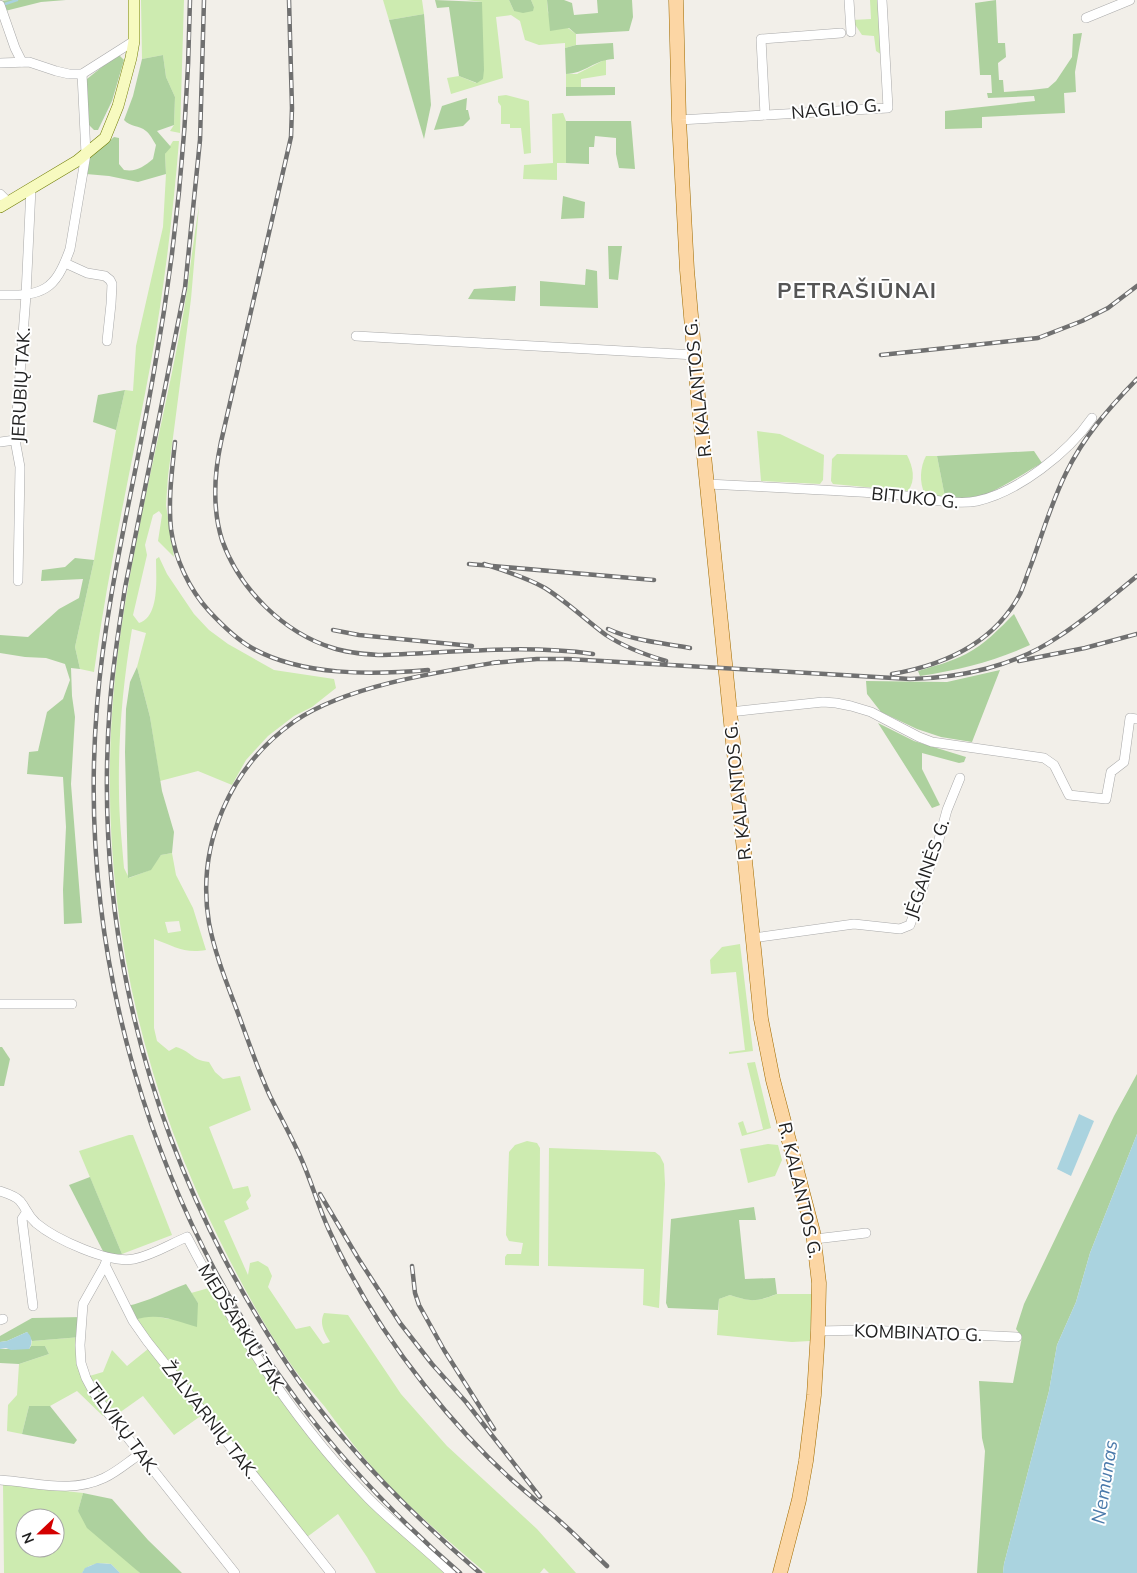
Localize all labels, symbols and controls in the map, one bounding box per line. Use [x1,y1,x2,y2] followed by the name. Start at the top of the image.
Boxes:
[790,93,882,124] street label: NAGLIO G.
[777,276,937,304] district label: PETRAŠIŪNAI
[679,318,716,458] street label: R. KALANTOS G.
[6,327,35,443] street label: JERUBIŲ TAK.
[870,481,960,514] street label: BITUKO G.
[719,721,756,861] street label: R. KALANTOS G.
[899,816,954,922] street label: JĖGAINĖS G.
[774,1120,827,1260] street label: R. KALANTOS G.
[193,1260,292,1398] street label: MEDŠARKIŲ TAK.
[853,1319,983,1346] street label: KOMBINATO G.
[157,1356,264,1483] street label: ŽALVARNIŲ TAK.
[82,1378,165,1479] street label: TILVIKŲ TAK.
[1086,1439,1122,1525] water label: Nemunas
[15,1508,65,1558] north arrow
[18,1530,38,1546] text: N

